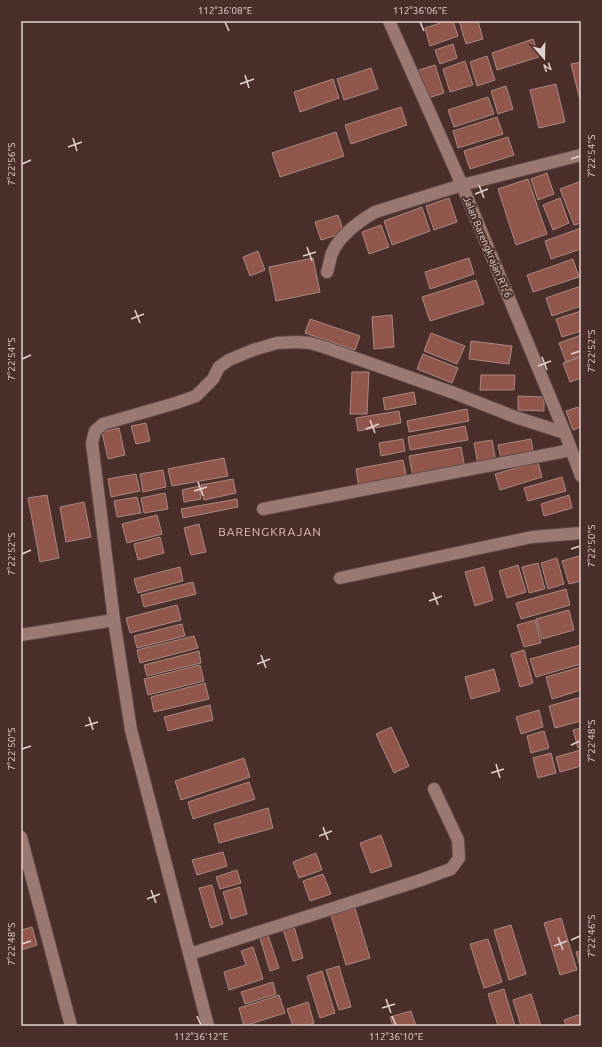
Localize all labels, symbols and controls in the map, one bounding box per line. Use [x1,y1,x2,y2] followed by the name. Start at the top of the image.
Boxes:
[198,5,253,16] text: 112°36'08"E
[393,5,448,16] text: 112°36'06"E
[524,38,564,78] north arrow
[542,60,553,74] text: N
[586,134,597,178] text: 7°22'54"S
[6,142,17,186] text: 7°22'56"S
[461,195,514,300] street label: Jalan Barengkrajan RT. 6
[586,329,597,373] text: 7°22'52"S
[6,337,17,381] text: 7°22'54"S
[586,524,597,568] text: 7°22'50"S
[218,525,322,538] district label: BARENGKRAJAN
[6,532,17,576] text: 7°22'52"S
[586,719,597,763] text: 7°22'48"S
[6,727,17,771] text: 7°22'50"S
[586,914,597,958] text: 7°22'46"S
[6,922,17,966] text: 7°22'48"S
[174,1031,229,1042] text: 112°36'12"E
[369,1031,424,1042] text: 112°36'10"E

